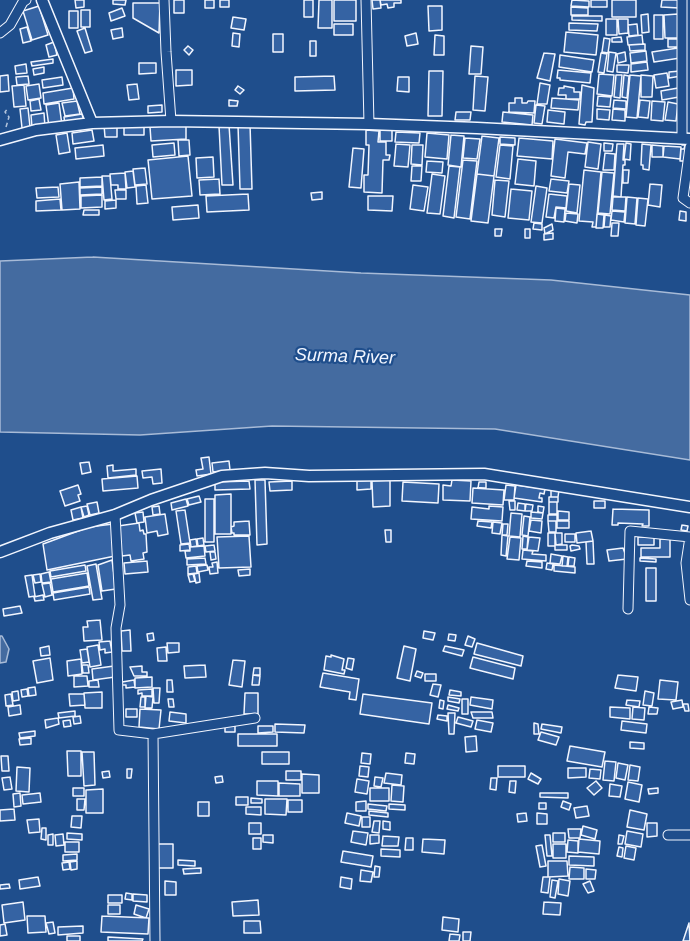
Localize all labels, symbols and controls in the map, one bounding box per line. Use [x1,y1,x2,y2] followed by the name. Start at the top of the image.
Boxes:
[295,344,395,370] water label: Surma River

